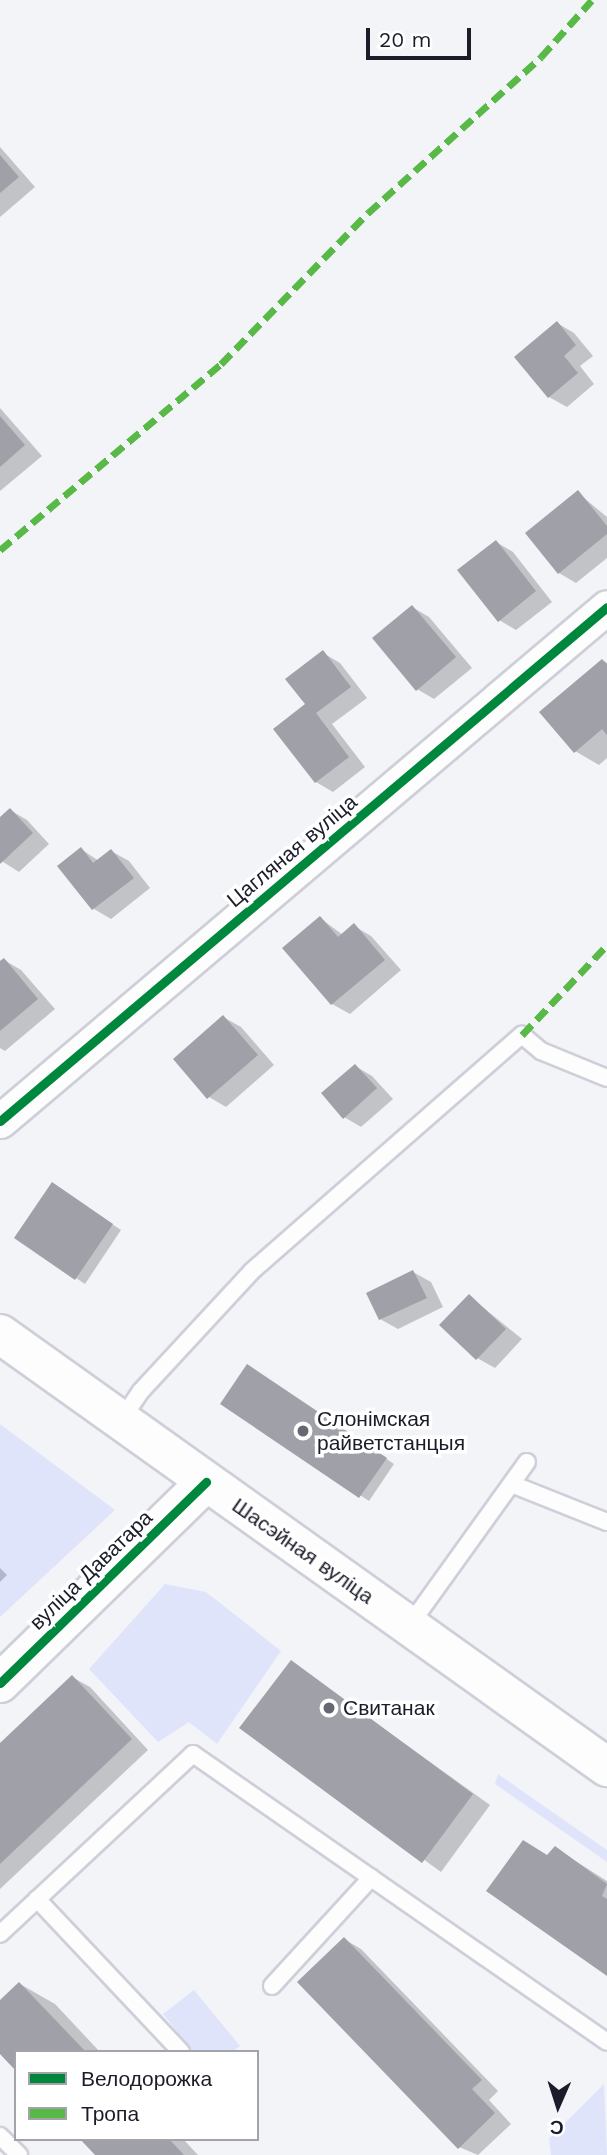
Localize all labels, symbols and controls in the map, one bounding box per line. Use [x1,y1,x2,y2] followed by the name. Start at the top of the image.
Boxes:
[369,14,474,58] scale bar
[379,27,431,52] text: 20 m
[222,789,362,913] street label: Цагляная вуліца
[317,1406,465,1456] place label: Слонімская райветстанцыя
[295,1423,311,1439] marker: Слонімская райветстанцыя
[227,1493,379,1609] street label: Шасэйная вуліца
[24,1505,158,1635] street label: вуліца Даватара
[343,1695,435,1721] place label: Свитанак
[321,1700,337,1716] marker: Свитанак
[14,2050,259,2141] legend
[81,2066,212,2091] text: Велодорожка
[523,2071,593,2141] north arrow
[81,2101,139,2126] text: Тропа
[549,2116,564,2139] text: С

